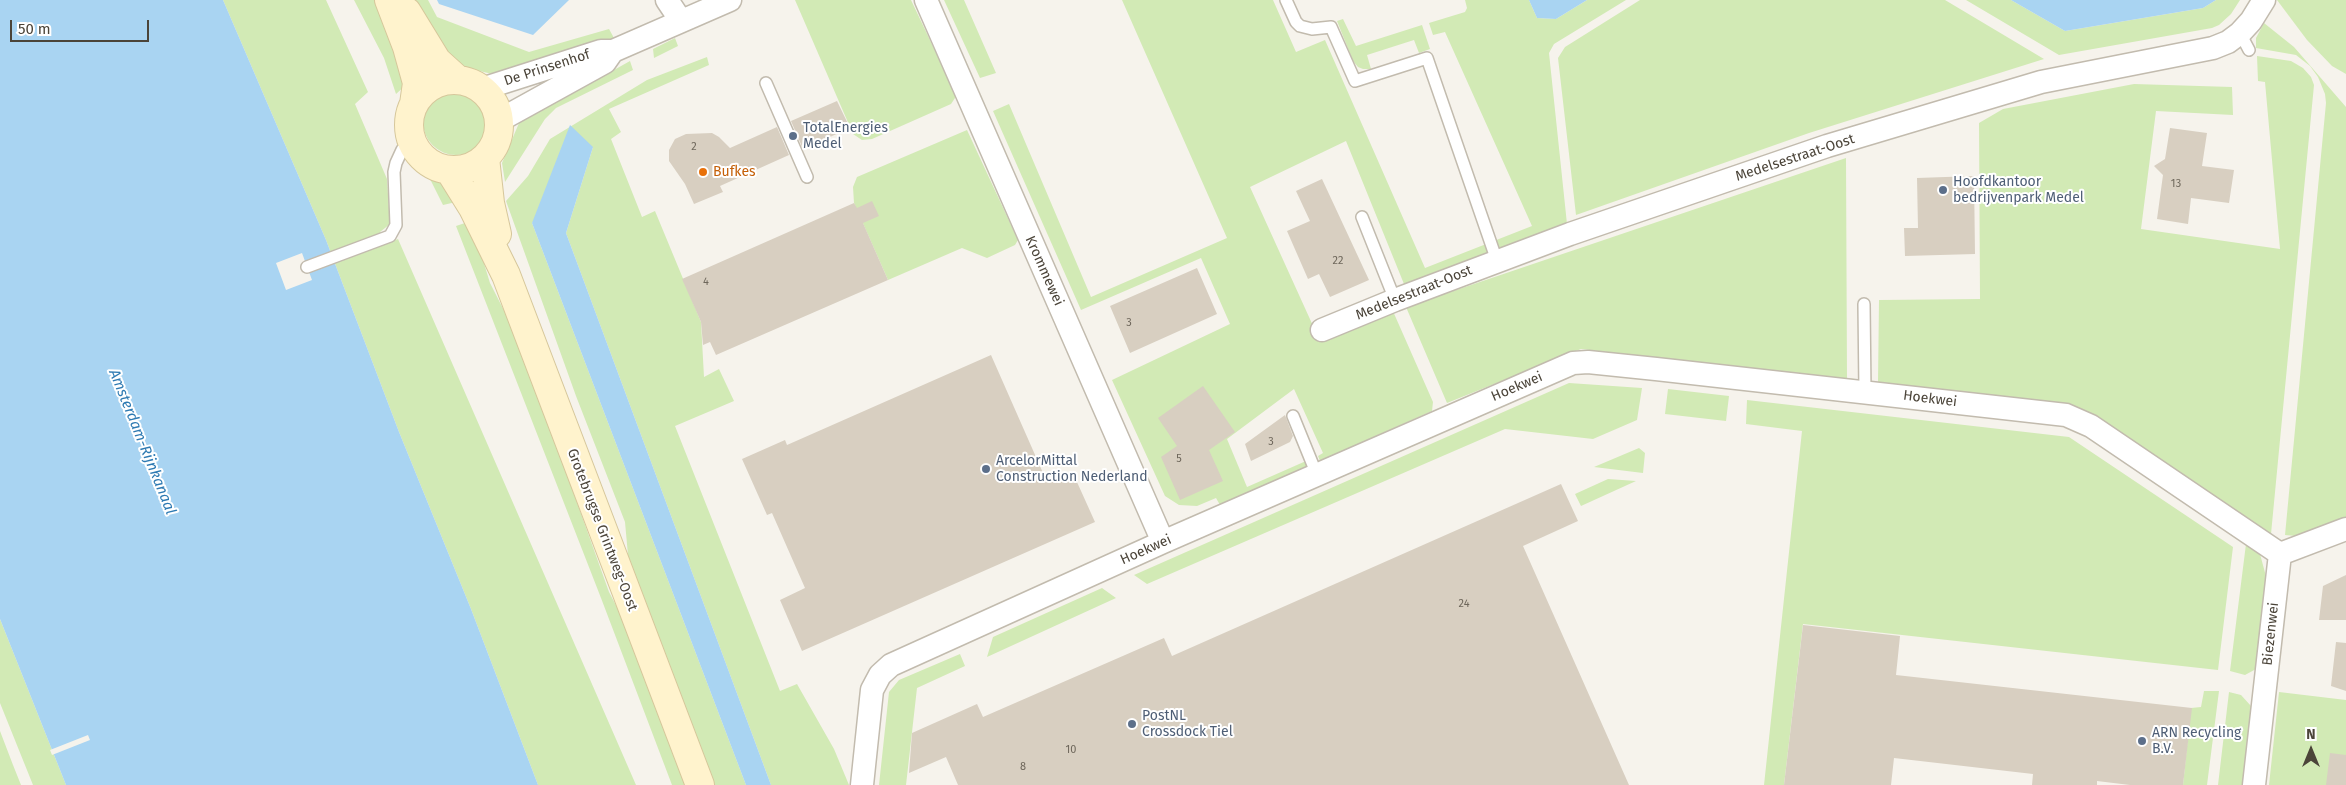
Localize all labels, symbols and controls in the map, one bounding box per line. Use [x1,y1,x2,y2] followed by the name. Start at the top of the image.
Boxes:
[12,10,151,42] scale bar
[18,20,51,38] text: 50 m
[502,46,592,90] street label: De Prinsenhof
[803,120,888,152] place label: TotalEnergies Medel
[787,130,799,142] marker: TotalEnergies Medel
[1733,131,1857,185] street label: Medelsestraat-Oost
[691,140,697,154] house number: 2
[713,164,756,180] place label: Bufkes
[697,166,709,178] marker: Bufkes
[1953,174,2084,206] place label: Hoofdkantoor bedrijvenpark Medel
[2171,177,2181,191] house number: 13
[1937,184,1949,196] marker: Hoofdkantoor bedrijvenpark Medel
[1021,233,1067,309] street label: Krommewei
[1333,254,1343,268] house number: 22
[1353,262,1475,324] street label: Medelsestraat-Oost
[703,275,709,289] house number: 4
[1126,316,1132,330] house number: 3
[105,367,179,517] water label: Amsterdam-Rijnkanaal
[1489,369,1545,405] street label: Hoekwei
[1902,387,1958,411] street label: Hoekwei
[1268,435,1274,449] house number: 3
[563,446,641,614] street label: Grotebrugse Grintweg-Oost
[1176,452,1182,466] house number: 5
[996,453,1148,486] place label: ArcelorMittal Construction Nederland
[980,463,992,475] marker: ArcelorMittal Construction Nederland
[1118,531,1174,569] street label: Hoekwei
[1459,597,1469,611] house number: 24
[2259,602,2283,666] street label: Biezenwei
[1142,708,1233,740] place label: PostNL Crossdock Tiel
[1126,718,1138,730] marker: PostNL Crossdock Tiel
[2152,725,2241,758] place label: ARN Recycling B.V.
[2286,725,2336,775] north arrow
[2306,726,2316,743] text: N
[2136,735,2148,747] marker: ARN Recycling B.V.
[1066,743,1076,757] house number: 10
[1020,760,1026,774] house number: 8

